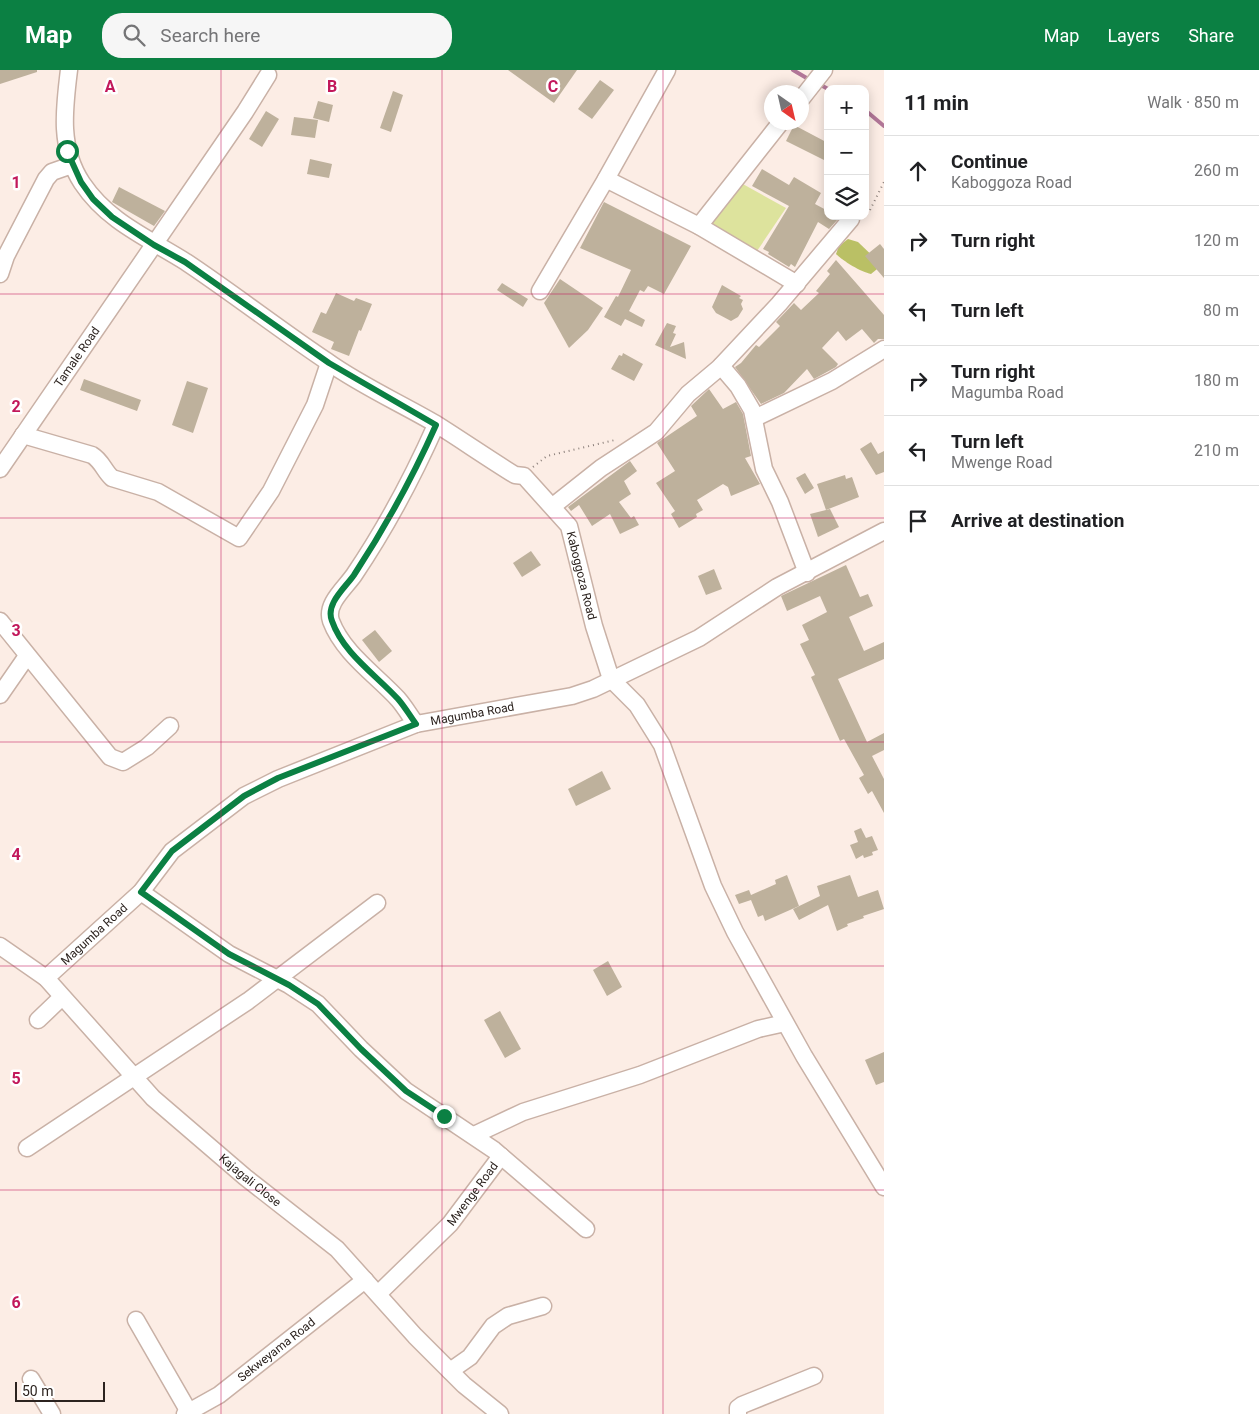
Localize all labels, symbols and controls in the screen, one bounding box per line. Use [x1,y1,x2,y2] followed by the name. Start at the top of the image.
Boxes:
[102,13,452,58] search box
[25,21,72,49] text: Map
[120,21,148,49] icon: search
[160,24,260,47] text: Search here
[1044,25,1079,46] text: Map
[1107,25,1160,46] text: Layers
[1188,25,1234,46] text: Share
[105,77,116,96] text: A
[327,77,337,96] text: B
[548,77,558,96] text: C
[764,85,809,130] north arrow
[824,85,869,220] map controls
[824,85,869,130] button: +
[904,91,969,115] text: 11 min
[1147,93,1239,112] text: Walk · 850 m
[824,130,869,175] button: −
[56,140,79,163] route start
[951,150,1028,173] text: Continue
[904,157,932,185] icon: ahead
[1194,161,1239,180] text: 260 m
[11,173,21,192] text: 1
[951,173,1072,192] text: Kaboggoza Road
[824,175,869,220] button: layers
[904,227,932,255] icon: right
[951,229,1035,252] text: Turn right
[1194,231,1239,250] text: 120 m
[904,297,932,325] icon: left
[951,299,1024,322] text: Turn left
[1203,301,1239,320] text: 80 m
[51,324,103,390] street label: Tamale Road
[951,360,1035,383] text: Turn right
[904,367,932,395] icon: right
[1194,371,1239,390] text: 180 m
[951,383,1064,402] text: Magumba Road
[11,397,21,416] text: 2
[951,430,1024,453] text: Turn left
[904,437,932,465] icon: left
[1194,441,1239,460] text: 210 m
[951,453,1052,472] text: Mwenge Road
[904,507,932,535] icon: arrive
[951,509,1124,532] text: Arrive at destination
[564,530,599,621] street label: Kaboggoza Road
[11,621,21,640] text: 3
[429,700,515,728] street label: Magumba Road
[11,845,21,864] text: 4
[58,901,130,968] street label: Magumba Road
[11,1069,21,1088] text: 5
[433,1105,456,1128] route end
[216,1151,284,1210] street label: Kajagali Close
[444,1159,501,1229] street label: Mwenge Road
[11,1293,21,1312] text: 6
[235,1315,318,1385] street label: Sekweyama Road
[15,1379,105,1402] scale bar
[22,1383,54,1399] text: 50 m

